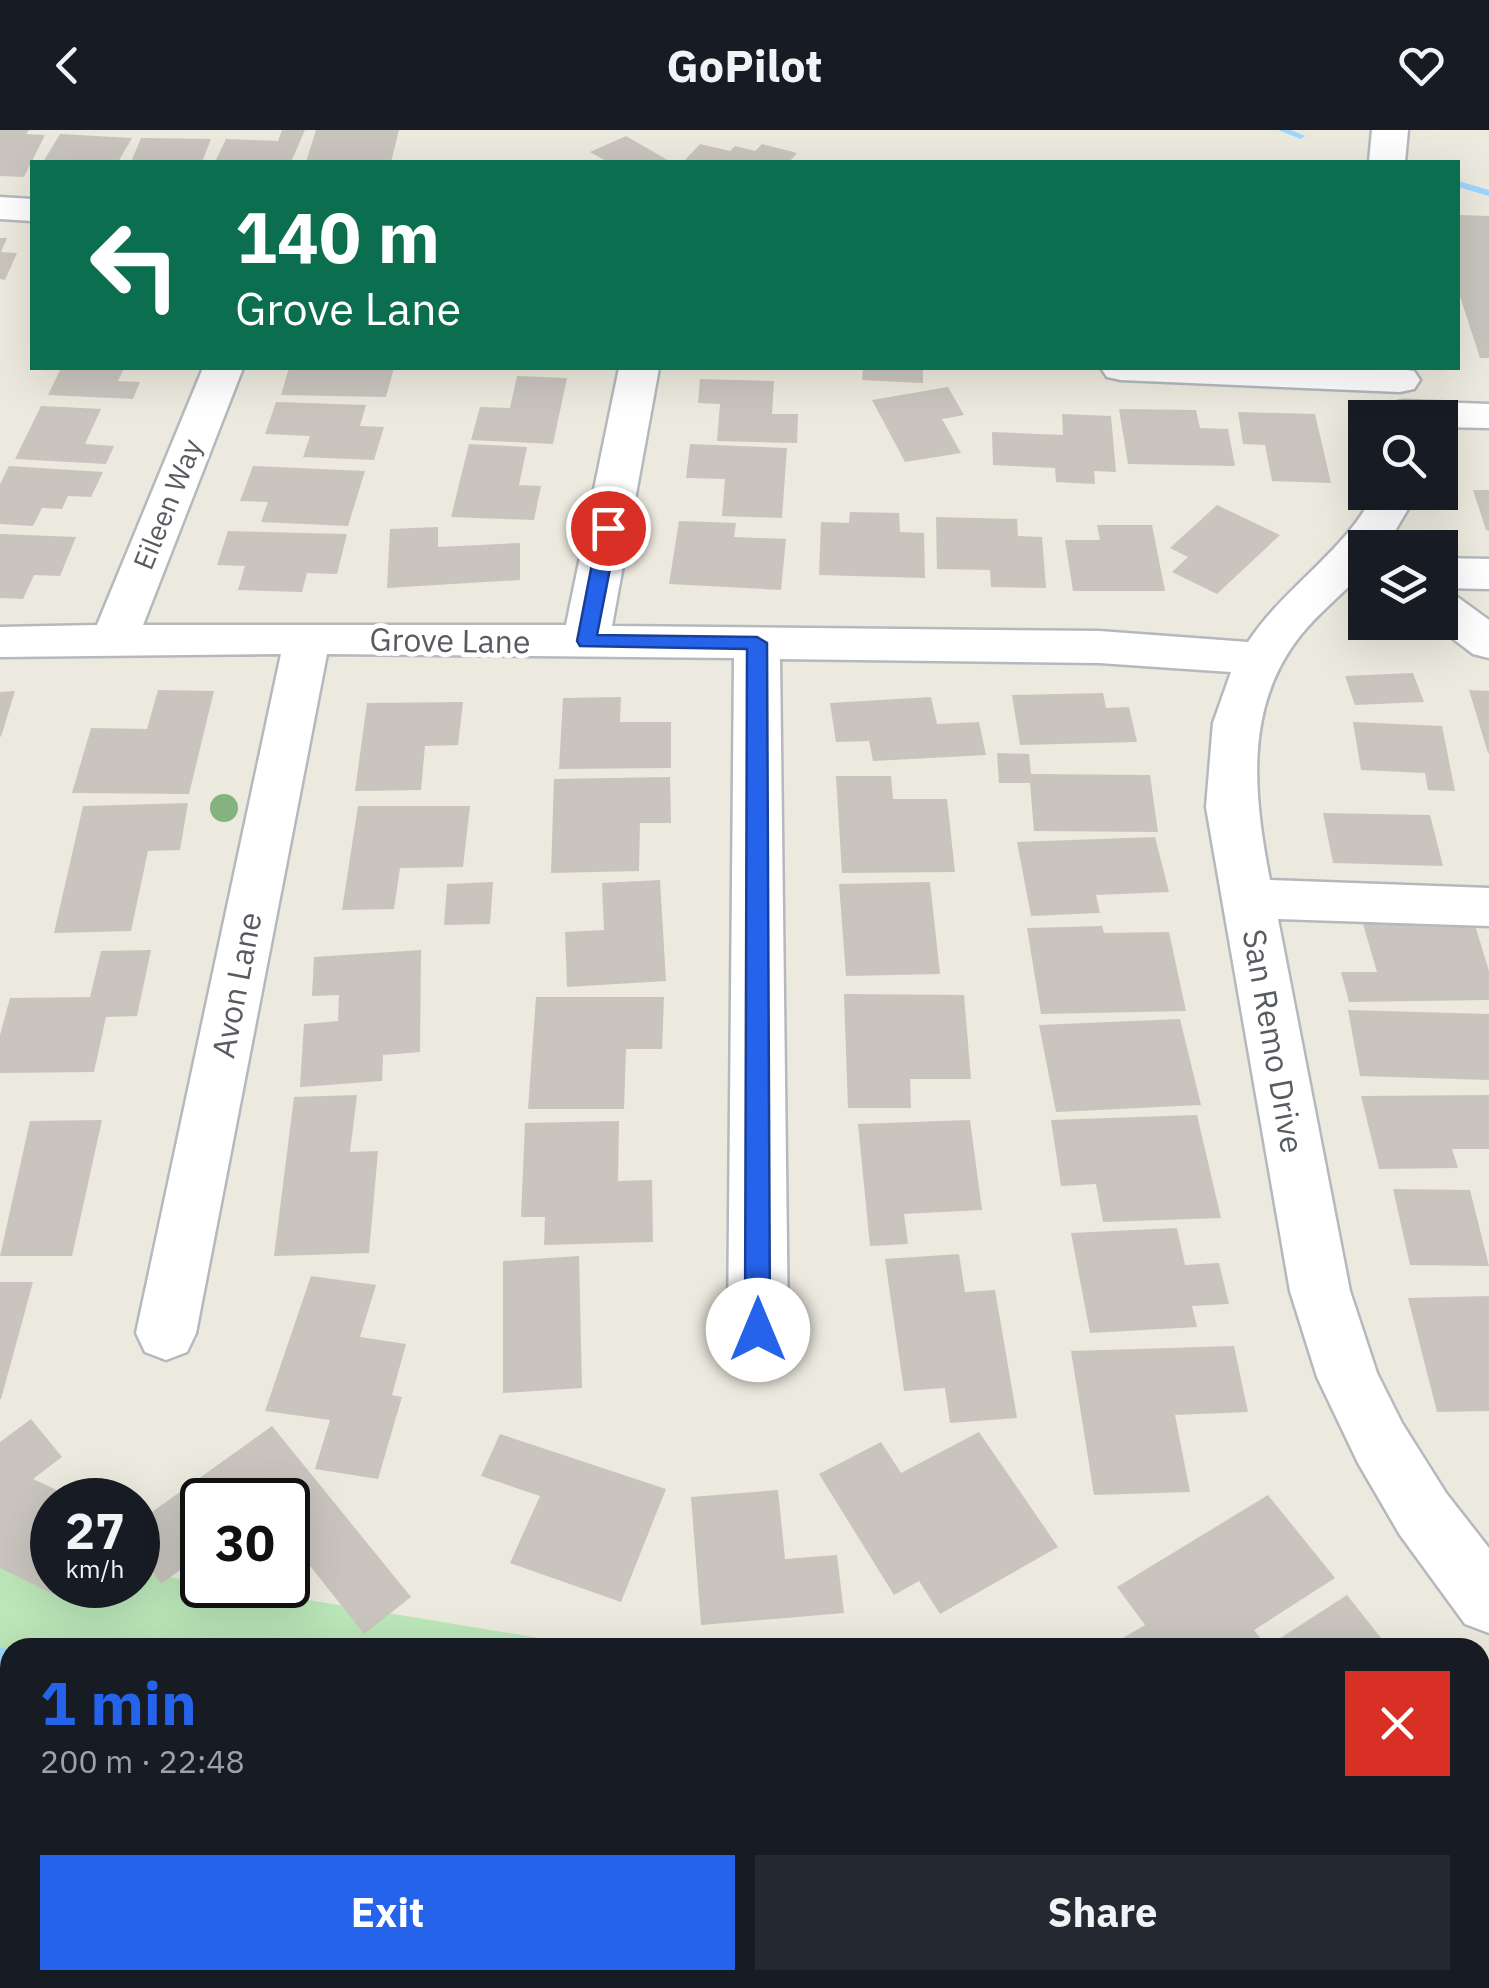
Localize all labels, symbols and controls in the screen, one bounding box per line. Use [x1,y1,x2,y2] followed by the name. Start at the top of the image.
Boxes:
[666,36,823,94] text: GoPilot
[40,38,95,93] icon: back
[1394,38,1449,93] icon: heart
[235,191,440,282] text: 140 m
[70,200,200,330] icon: left
[235,279,461,337] text: Grove Lane
[1348,400,1458,640] map controls
[1348,400,1458,510] button: search
[124,433,210,575] street label: Eileen Way
[566,486,651,571] pin
[581,501,636,556] icon: arrive
[1348,530,1458,640] button: layers
[369,618,531,662] street label: Grove Lane
[201,908,271,1062] street label: Avon Lane
[1234,926,1314,1156] street label: San Remo Drive
[706,1278,810,1382] position arrow
[180,1478,310,1608] speed limit sign: 30
[65,1498,125,1563] text: 27
[66,1552,124,1585] text: km/h
[40,1663,197,1742] text: 1 min
[1345,1671,1450,1776] button: close
[40,1740,245,1782] text: 200 m · 22:48
[40,1855,735,1970] button: Exit
[755,1855,1450,1970] button: Share

